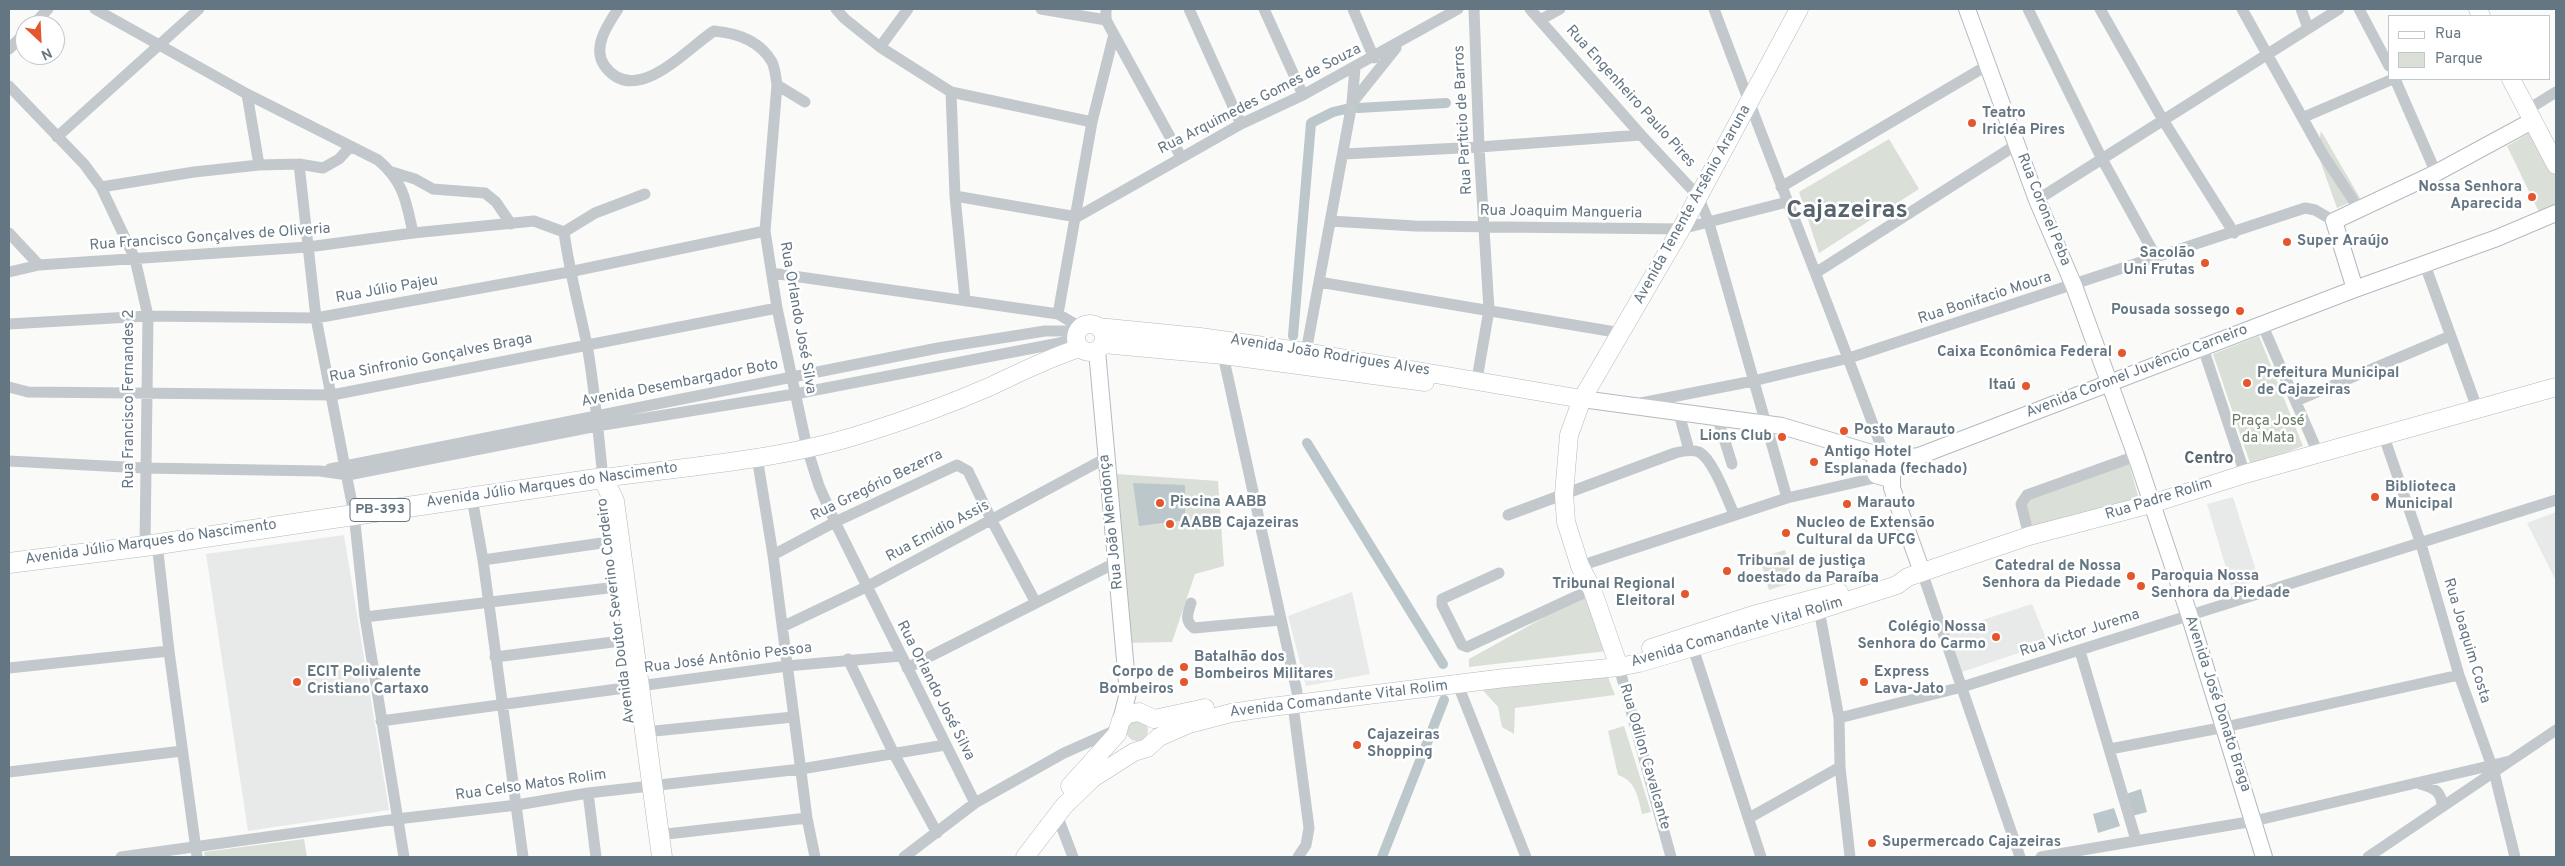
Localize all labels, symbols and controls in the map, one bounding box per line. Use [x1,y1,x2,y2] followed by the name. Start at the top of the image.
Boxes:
[15,15,65,65] north arrow
[2388,15,2550,80] legend
[1561,22,1699,172] street label: Rua Engenheiro Paulo Pires
[2435,25,2461,44] text: Rua
[1156,41,1364,159] street label: Rua Arquimedes Gomes de Souza
[38,43,54,63] text: N
[1451,45,1477,195] street label: Rua Particio de Barros
[2435,50,2483,69] text: Parque
[1631,102,1755,308] street label: Avenida Tenente Arsênio Araruna
[1982,105,2065,140] place label: Teatro Iricléa Pires
[1966,117,1978,129] marker: Teatro Iricléa Pires
[2012,151,2074,269] street label: Rua Coronel Peba
[2418,179,2522,214] place label: Nossa Senhora Aparecida
[2526,191,2538,203] marker: Nossa Senhora Aparecida
[1786,197,1908,227] district label: Cajazeiras
[1480,203,1642,223] street label: Rua Joaquim Mangueria
[89,221,331,255] street label: Rua Francisco Gonçalves de Oliveria
[2297,233,2389,251] place label: Super Araújo
[2281,236,2293,248] marker: Super Araújo
[775,240,819,396] street label: Rua Orlando José Silva
[2123,245,2195,280] place label: Sacolão Uni Frutas
[2199,257,2211,269] marker: Sacolão Uni Frutas
[1916,269,2054,329] street label: Rua Bonifacio Moura
[334,272,440,308] street label: Rua Júlio Pajeu
[2111,302,2230,320] place label: Pousada sossego
[2234,305,2246,317] marker: Pousada sossego
[121,309,139,489] street label: Rua Francisco Fernandes 2
[2024,321,2250,423] street label: Avenida Coronel Juvêncio Carneiro
[328,330,534,388] street label: Rua Sinfronio Gonçalves Braga
[1229,331,1431,381] street label: Avenida João Rodrigues Alves
[1937,344,2112,362] place label: Caixa Econômica Federal
[2116,347,2128,359] marker: Caixa Econômica Federal
[580,356,780,412] street label: Avenida Desembargador Boto
[2257,365,2399,400] place label: Prefeitura Municipal de Cajazeiras
[1989,377,2016,395] place label: Itaú
[2241,377,2253,389] marker: Prefeitura Municipal de Cajazeiras
[2020,380,2032,392] marker: Itaú
[2231,413,2305,448] park label: Praça José da Mata
[1854,422,1955,440] place label: Posto Marauto
[1838,425,1850,437] marker: Posto Marauto
[1699,428,1772,446] place label: Lions Club
[1776,431,1788,443] marker: Lions Club
[1824,444,1968,479] place label: Antigo Hotel Esplanada (fechado)
[808,446,946,526] street label: Rua Gregório Bezerra
[2184,450,2234,470] district label: Centro
[1096,454,1128,590] street label: Rua João Mendonça
[1808,456,1820,468] marker: Antigo Hotel Esplanada (fechado)
[425,459,679,513] street label: Avenida Júlio Marques do Nascimento
[2103,475,2215,525] street label: Rua Padre Rolim
[2385,479,2456,514] place label: Biblioteca Municipal
[2369,491,2381,503] marker: Biblioteca Municipal
[1170,494,1267,512] place label: Piscina AABB
[1857,495,1915,513] place label: Marauto
[594,497,640,725] street label: Avenida Doutor Severino Cordeiro
[883,497,993,567] street label: Rua Emidio Assis
[1154,497,1166,509] marker: Piscina AABB
[350,498,410,522] road number: PB-393
[1841,498,1853,510] marker: Marauto
[1180,515,1299,533] place label: AABB Cajazeiras
[1796,515,1935,550] place label: Nucleo de Extensão Cultural da UFCG
[24,516,278,570] street label: Avenida Júlio Marques do Nascimento
[1164,518,1176,530] marker: AABB Cajazeiras
[1780,527,1792,539] marker: Nucleo de Extensão Cultural da UFCG
[1737,553,1879,588] place label: Tribunal de justiça doestado da Paraíba
[1982,558,2121,593] place label: Catedral de Nossa Senhora da Piedade
[1721,565,1733,577] marker: Tribunal de justiça doestado da Paraíba
[2151,568,2290,603] place label: Paroquia Nossa Senhora da Piedade
[2125,570,2137,582] marker: Catedral de Nossa Senhora da Piedade
[1552,576,1675,611] place label: Tribunal Regional Eleitoral
[2438,576,2494,706] street label: Rua Joaquim Costa
[2135,580,2147,592] marker: Paroquia Nossa Senhora da Piedade
[1679,588,1691,600] marker: Tribunal Regional Eleitoral
[1629,594,1845,672] street label: Avenida Comandante Vital Rolim
[2018,606,2142,662] street label: Rua Victor Jurema
[2180,614,2254,794] street label: Avenida José Donato Braga
[892,618,978,764] street label: Rua Orlando José Silva
[1858,619,1986,654] place label: Colégio Nossa Senhora do Carmo
[1990,631,2002,643] marker: Colégio Nossa Senhora do Carmo
[643,640,813,678] street label: Rua José Antônio Pessoa
[1194,649,1333,684] place label: Batalhão dos Bombeiros Militares
[1178,661,1190,673] marker: Batalhão dos Bombeiros Militares
[307,664,429,699] place label: ECIT Polivalente Cristiano Cartaxo
[1099,664,1174,699] place label: Corpo de Bombeiros
[1874,664,1944,699] place label: Express Lava-Jato
[291,676,303,688] marker: ECIT Polivalente Cristiano Cartaxo
[1178,676,1190,688] marker: Corpo de Bombeiros
[1858,676,1870,688] marker: Express Lava-Jato
[1229,678,1449,722] street label: Avenida Comandante Vital Rolim
[1615,682,1673,832] street label: Rua Odilon Cavalcante
[1367,727,1440,762] place label: Cajazeiras Shopping
[1351,739,1363,751] marker: Cajazeiras Shopping
[454,766,608,806] street label: Rua Celso Matos Rolim
[1882,834,2061,852] place label: Supermercado Cajazeiras
[1866,837,1878,849] marker: Supermercado Cajazeiras

